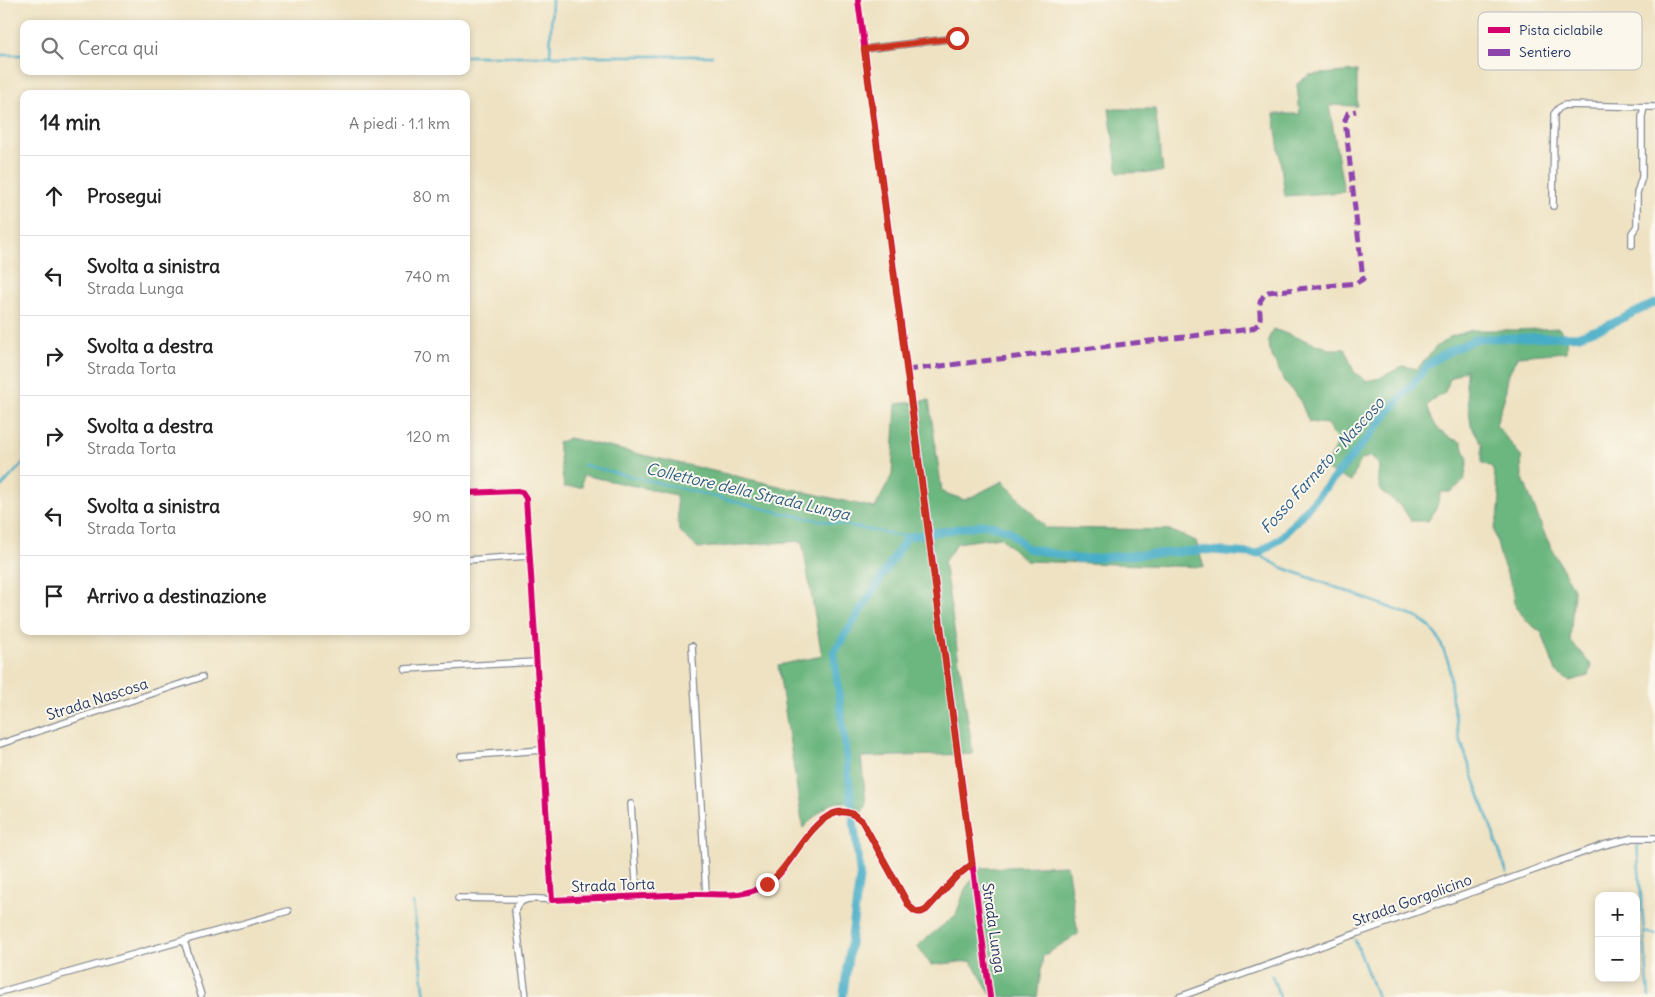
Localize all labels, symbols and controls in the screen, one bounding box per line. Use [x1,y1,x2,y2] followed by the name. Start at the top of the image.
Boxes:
[1478,12,1642,70] legend
[20,20,470,75] search box
[1519,21,1603,39] text: Pista ciclabile
[946,27,969,50] route start
[38,34,66,62] icon: search
[78,36,159,60] text: Cerca qui
[1519,43,1571,61] text: Sentiero
[40,109,101,136] text: 14 min
[349,113,450,133] text: A piedi · 1.1 km
[40,182,68,210] icon: ahead
[87,184,162,208] text: Prosegui
[412,186,450,206] text: 80 m
[87,254,220,278] text: Svolta a sinistra
[40,262,68,290] icon: left
[405,266,450,286] text: 740 m
[87,278,184,298] text: Strada Lunga
[87,334,213,358] text: Svolta a destra
[40,342,68,370] icon: right
[414,346,450,366] text: 70 m
[87,358,176,378] text: Strada Torta
[1256,392,1389,537] water label: Fosso Farneto - Nascoso
[87,414,213,438] text: Svolta a destra
[40,422,68,450] icon: right
[407,426,450,446] text: 120 m
[87,438,176,458] text: Strada Torta
[644,458,853,524] water label: Collettore della Strada Lunga
[87,494,220,518] text: Svolta a sinistra
[40,502,68,530] icon: left
[412,506,450,526] text: 90 m
[87,518,176,538] text: Strada Torta
[40,582,68,610] icon: arrive
[87,584,266,608] text: Arrivo a destinazione
[44,674,151,724] street label: Strada Nascosa
[1350,870,1474,930] street label: Strada Gorgolicino
[756,873,779,896] route end
[571,874,656,896] street label: Strada Torta
[978,882,1010,975] street label: Strada Lunga
[1595,892,1640,982] map controls
[1595,892,1640,937] button: +
[1595,937,1640,982] button: −

